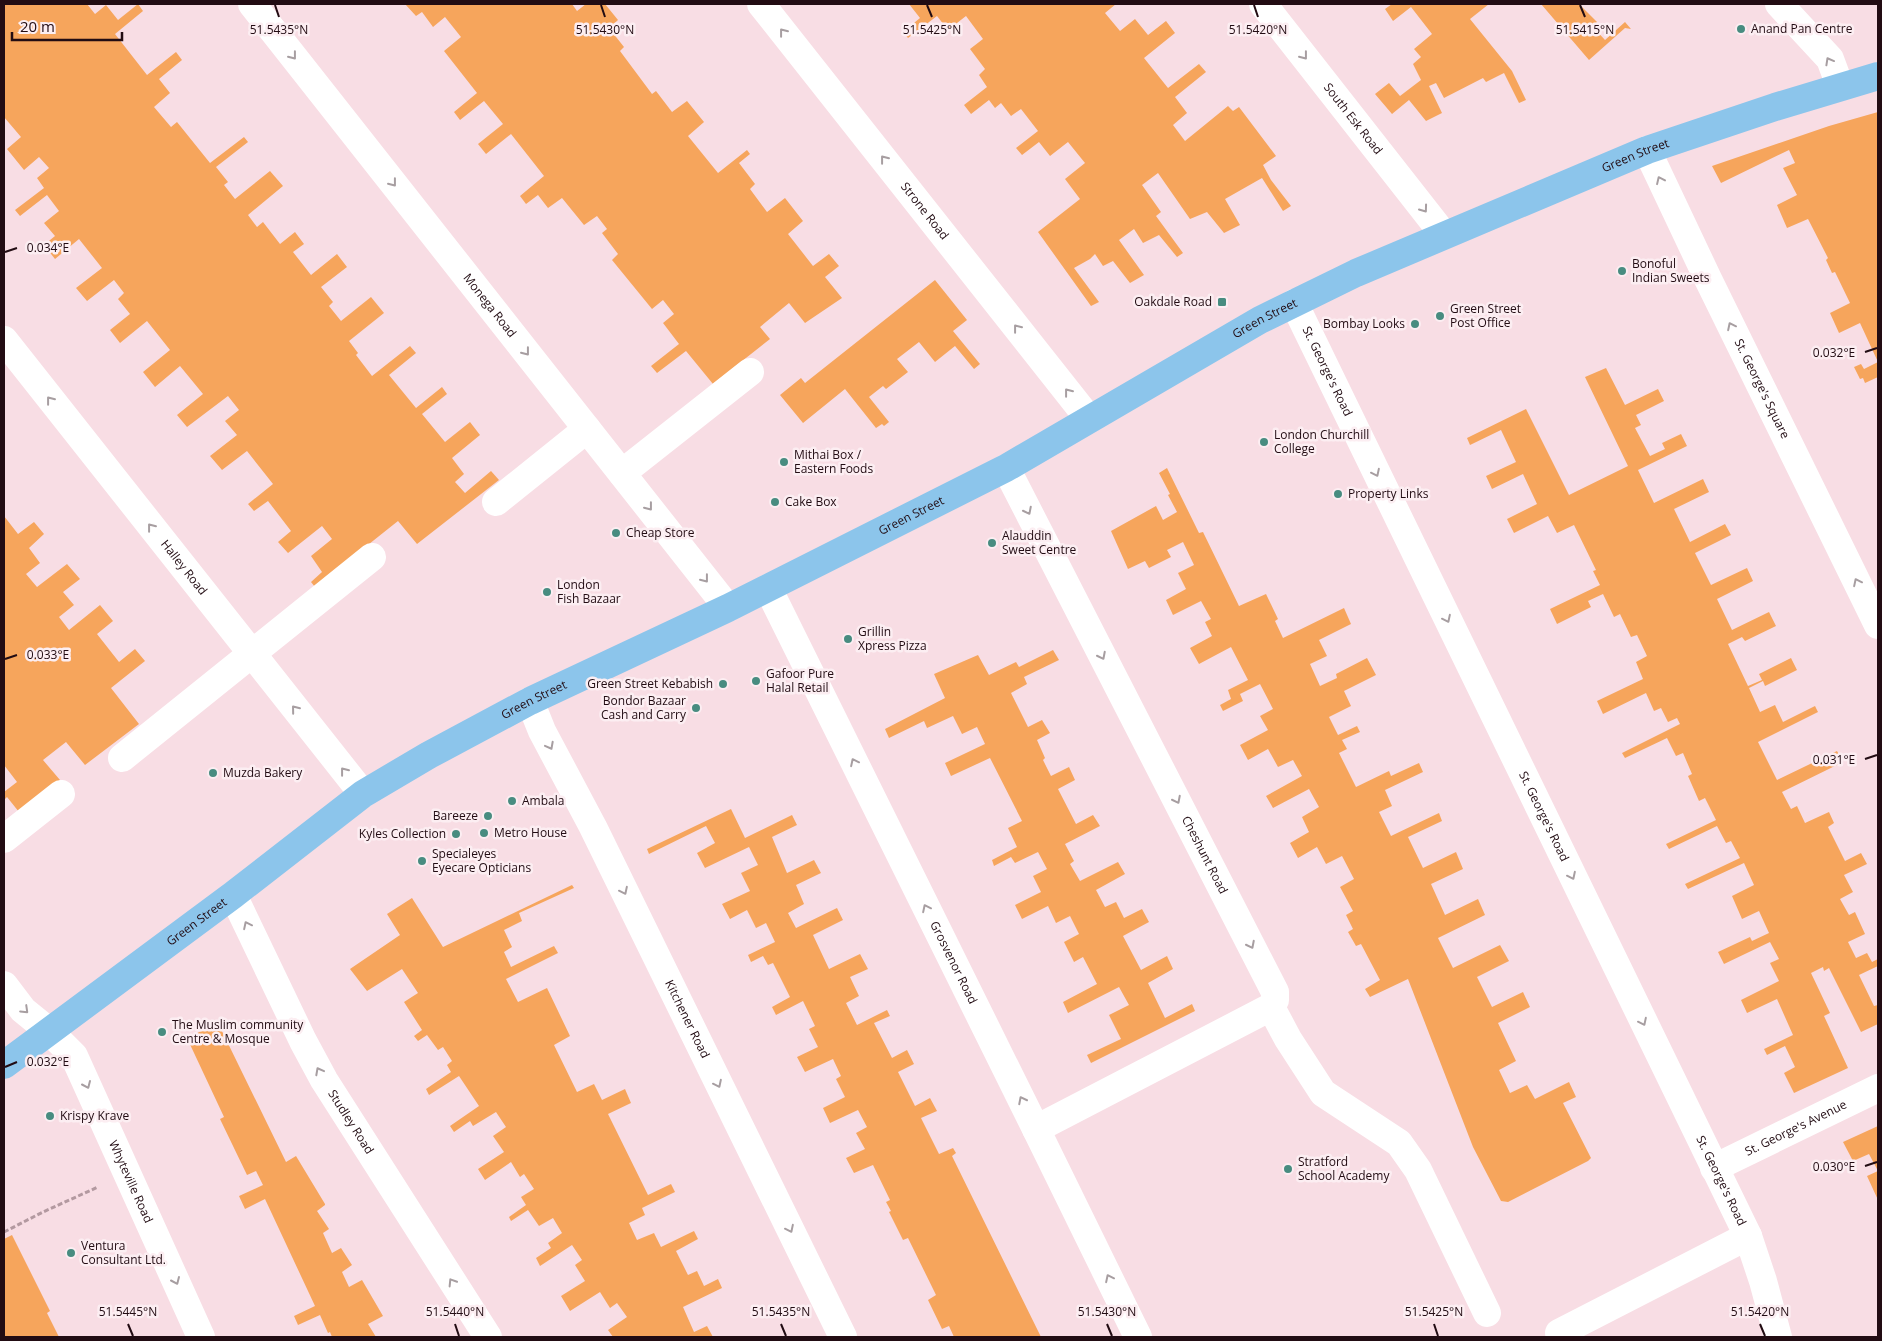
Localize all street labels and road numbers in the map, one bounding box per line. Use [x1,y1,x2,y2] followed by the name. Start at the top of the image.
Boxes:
[1320,79,1387,158] street label: South Esk Road
[1599,134,1671,176] street label: Green Street
[897,179,953,243] street label: Strone Road
[460,270,521,341] street label: Monega Road
[1229,294,1300,342] street label: Green Street
[1299,323,1357,419] street label: St. George's Road
[1731,336,1794,442] street label: St. George's Square
[875,492,947,539] street label: Green Street
[157,536,211,598] street label: Halley Road
[498,676,569,723] street label: Green Street
[1515,768,1573,864] street label: St. George's Road
[1178,813,1232,897] street label: Cheshunt Road
[163,894,230,950] street label: Green Street
[926,918,982,1007] street label: Grosvenor Road
[661,977,714,1061] street label: Kitchener Road
[324,1086,378,1157] street label: Studley Road
[1742,1096,1850,1160] street label: St. George's Avenue
[1692,1133,1751,1228] street label: St. George's Road
[105,1137,157,1225] street label: Whyteville Road

